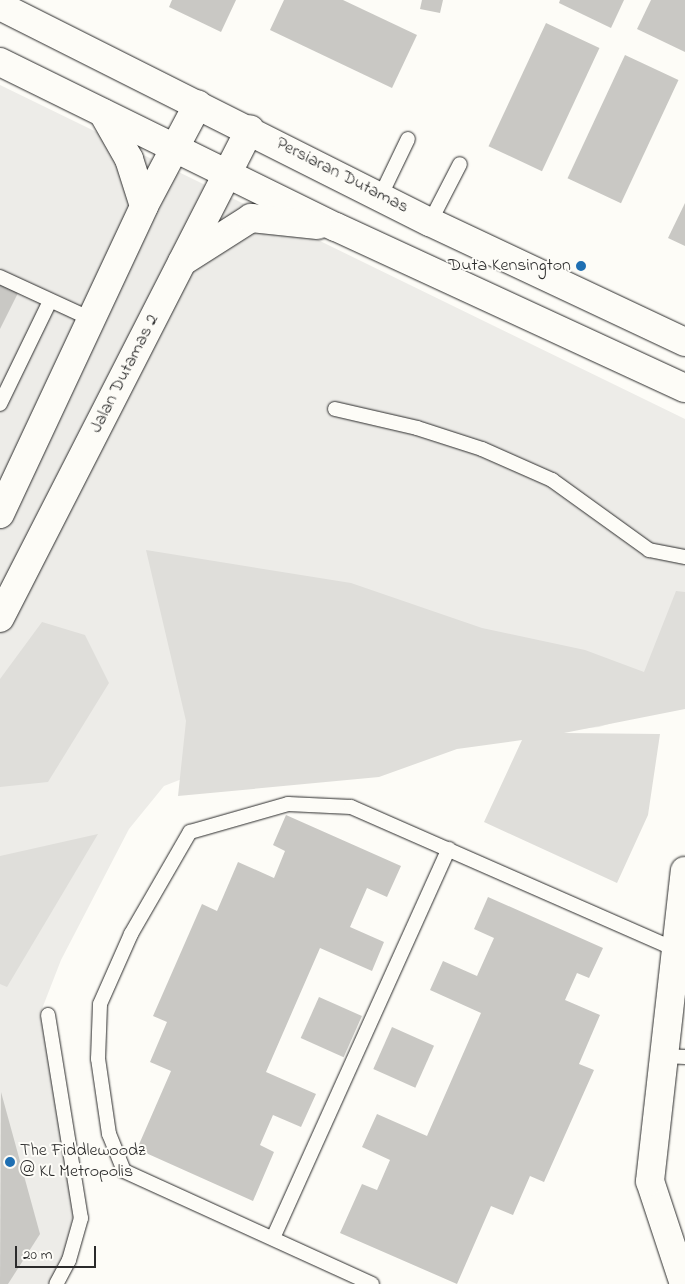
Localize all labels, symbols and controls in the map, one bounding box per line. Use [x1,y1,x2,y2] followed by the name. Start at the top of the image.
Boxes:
[272,133,412,219] street label: Persiaran Dutamas
[448,255,571,277] place label: Duta Kensington
[575,260,587,272] marker: Duta Kensington
[86,311,164,437] street label: Jalan Dutamas 2
[20,1141,146,1184] place label: The Fiddlewoodz @ KL Metropolis
[4,1156,16,1168] marker: The Fiddlewoodz @ KL Metropolis
[18,1236,99,1268] scale bar
[23,1244,52,1266] text: 20 m

